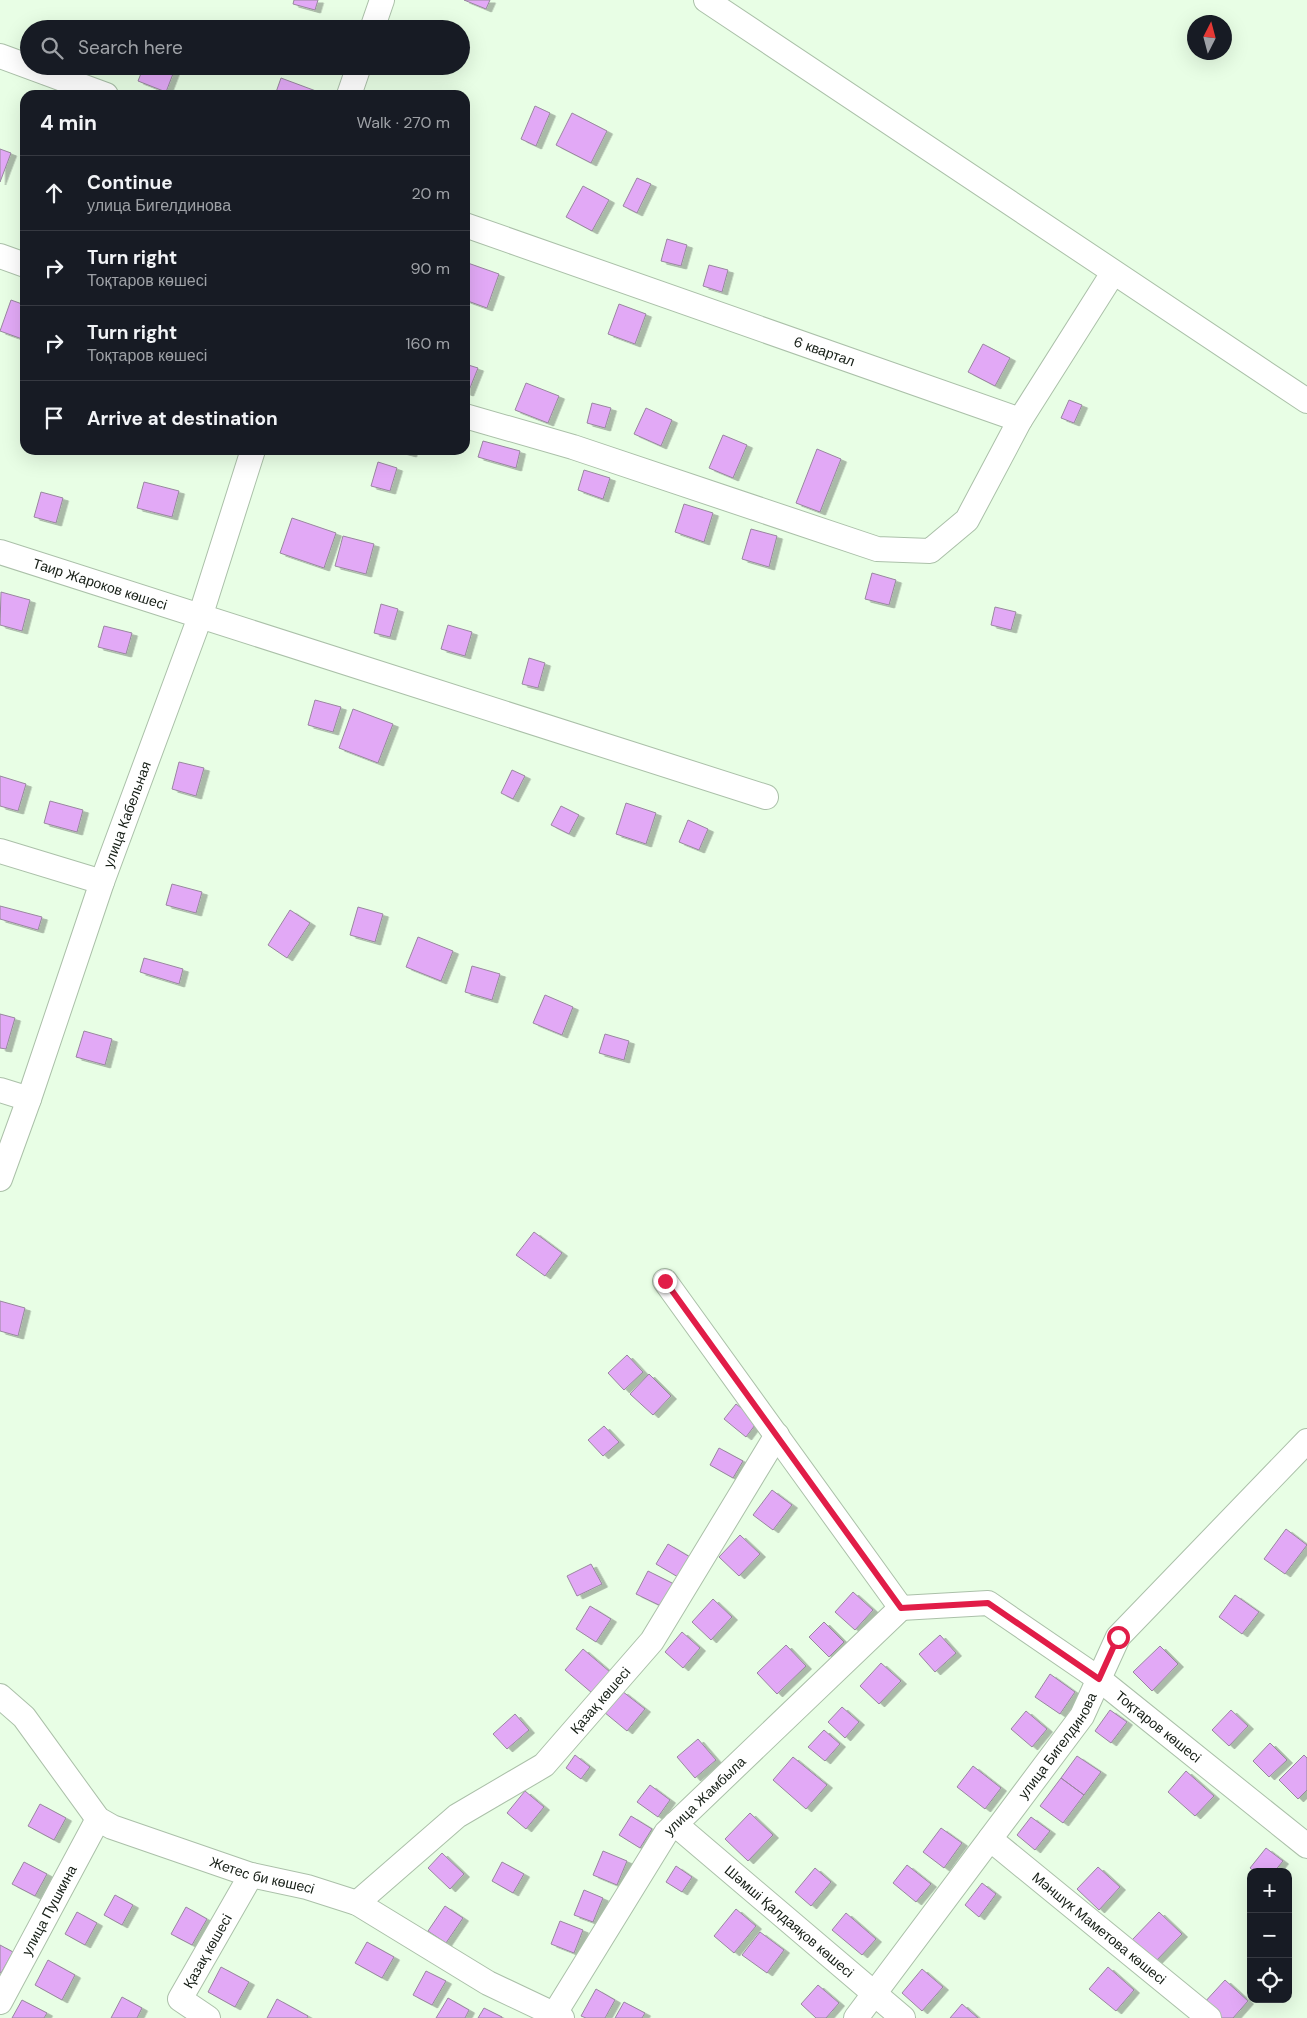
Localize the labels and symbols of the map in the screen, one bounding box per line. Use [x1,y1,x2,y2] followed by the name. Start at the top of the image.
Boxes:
[1187,15,1232,60] north arrow
[792,332,857,370] street label: 6 квартал
[31,554,169,614] street label: Таир Жароков көшесі
[99,759,155,870] street label: улица Кабельная
[654,1270,677,1293] route end
[1107,1626,1130,1649] route start
[566,1663,634,1738] street label: Қазақ көшесі
[1112,1687,1205,1767] street label: Тоқтаров көшесі
[1014,1689,1101,1802] street label: улица Бигелдинова
[660,1752,750,1839] street label: улица Жамбыла
[208,1853,317,1898] street label: Жетес би көшесі
[721,1861,858,1981] street label: Шәмші Қалдаяқов көшесі
[18,1862,81,1959] street label: улица Пушкина
[1029,1868,1170,1988] street label: Мәншүк Маметова көшесі
[179,1911,236,1992] street label: Қазақ көшесі

